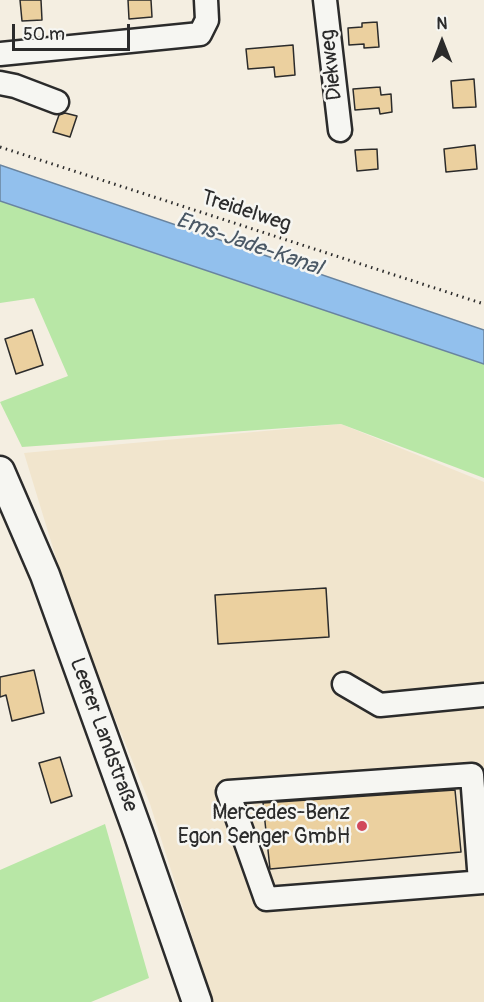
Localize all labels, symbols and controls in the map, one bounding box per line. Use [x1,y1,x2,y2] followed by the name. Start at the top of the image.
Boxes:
[15,12,134,50] scale bar
[412,12,472,72] north arrow
[437,14,447,34] text: N
[23,23,65,46] text: 50 m
[316,28,348,102] street label: Diekweg
[198,186,294,238] street label: Treidelweg
[173,208,325,282] water label: Ems-Jade-Kanal
[63,655,143,815] street label: Leerer Landstraße
[178,801,350,851] place label: Mercedes-Benz Egon Senger GmbH
[355,819,369,833] marker: Mercedes-Benz Egon Senger GmbH

